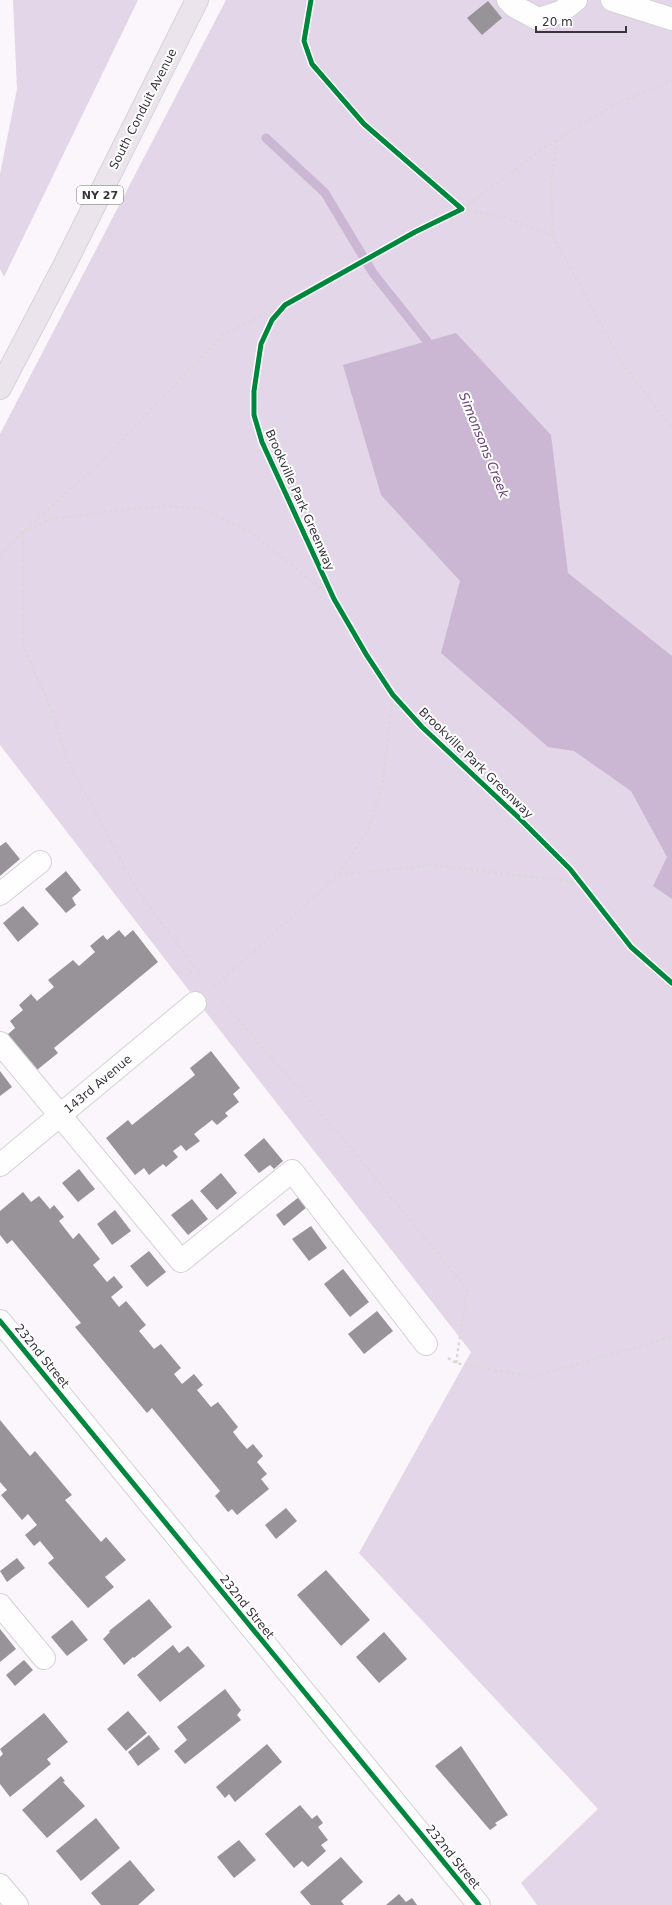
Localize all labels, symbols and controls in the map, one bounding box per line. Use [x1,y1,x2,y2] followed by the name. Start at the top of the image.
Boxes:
[536,8,626,34] scale bar
[542,15,573,29] text: 20 m
[106,46,180,172] street label: South Conduit Avenue
[77,186,123,204] road number: NY 27
[456,390,512,500] water label: Simonsons Creek
[262,427,338,573] street label: Brookville Park Greenway
[416,705,536,821] street label: Brookville Park Greenway
[61,1052,135,1116] street label: 143rd Avenue
[12,1321,72,1391] street label: 232nd Street
[217,1572,277,1642] street label: 232nd Street
[423,1822,483,1892] street label: 232nd Street

